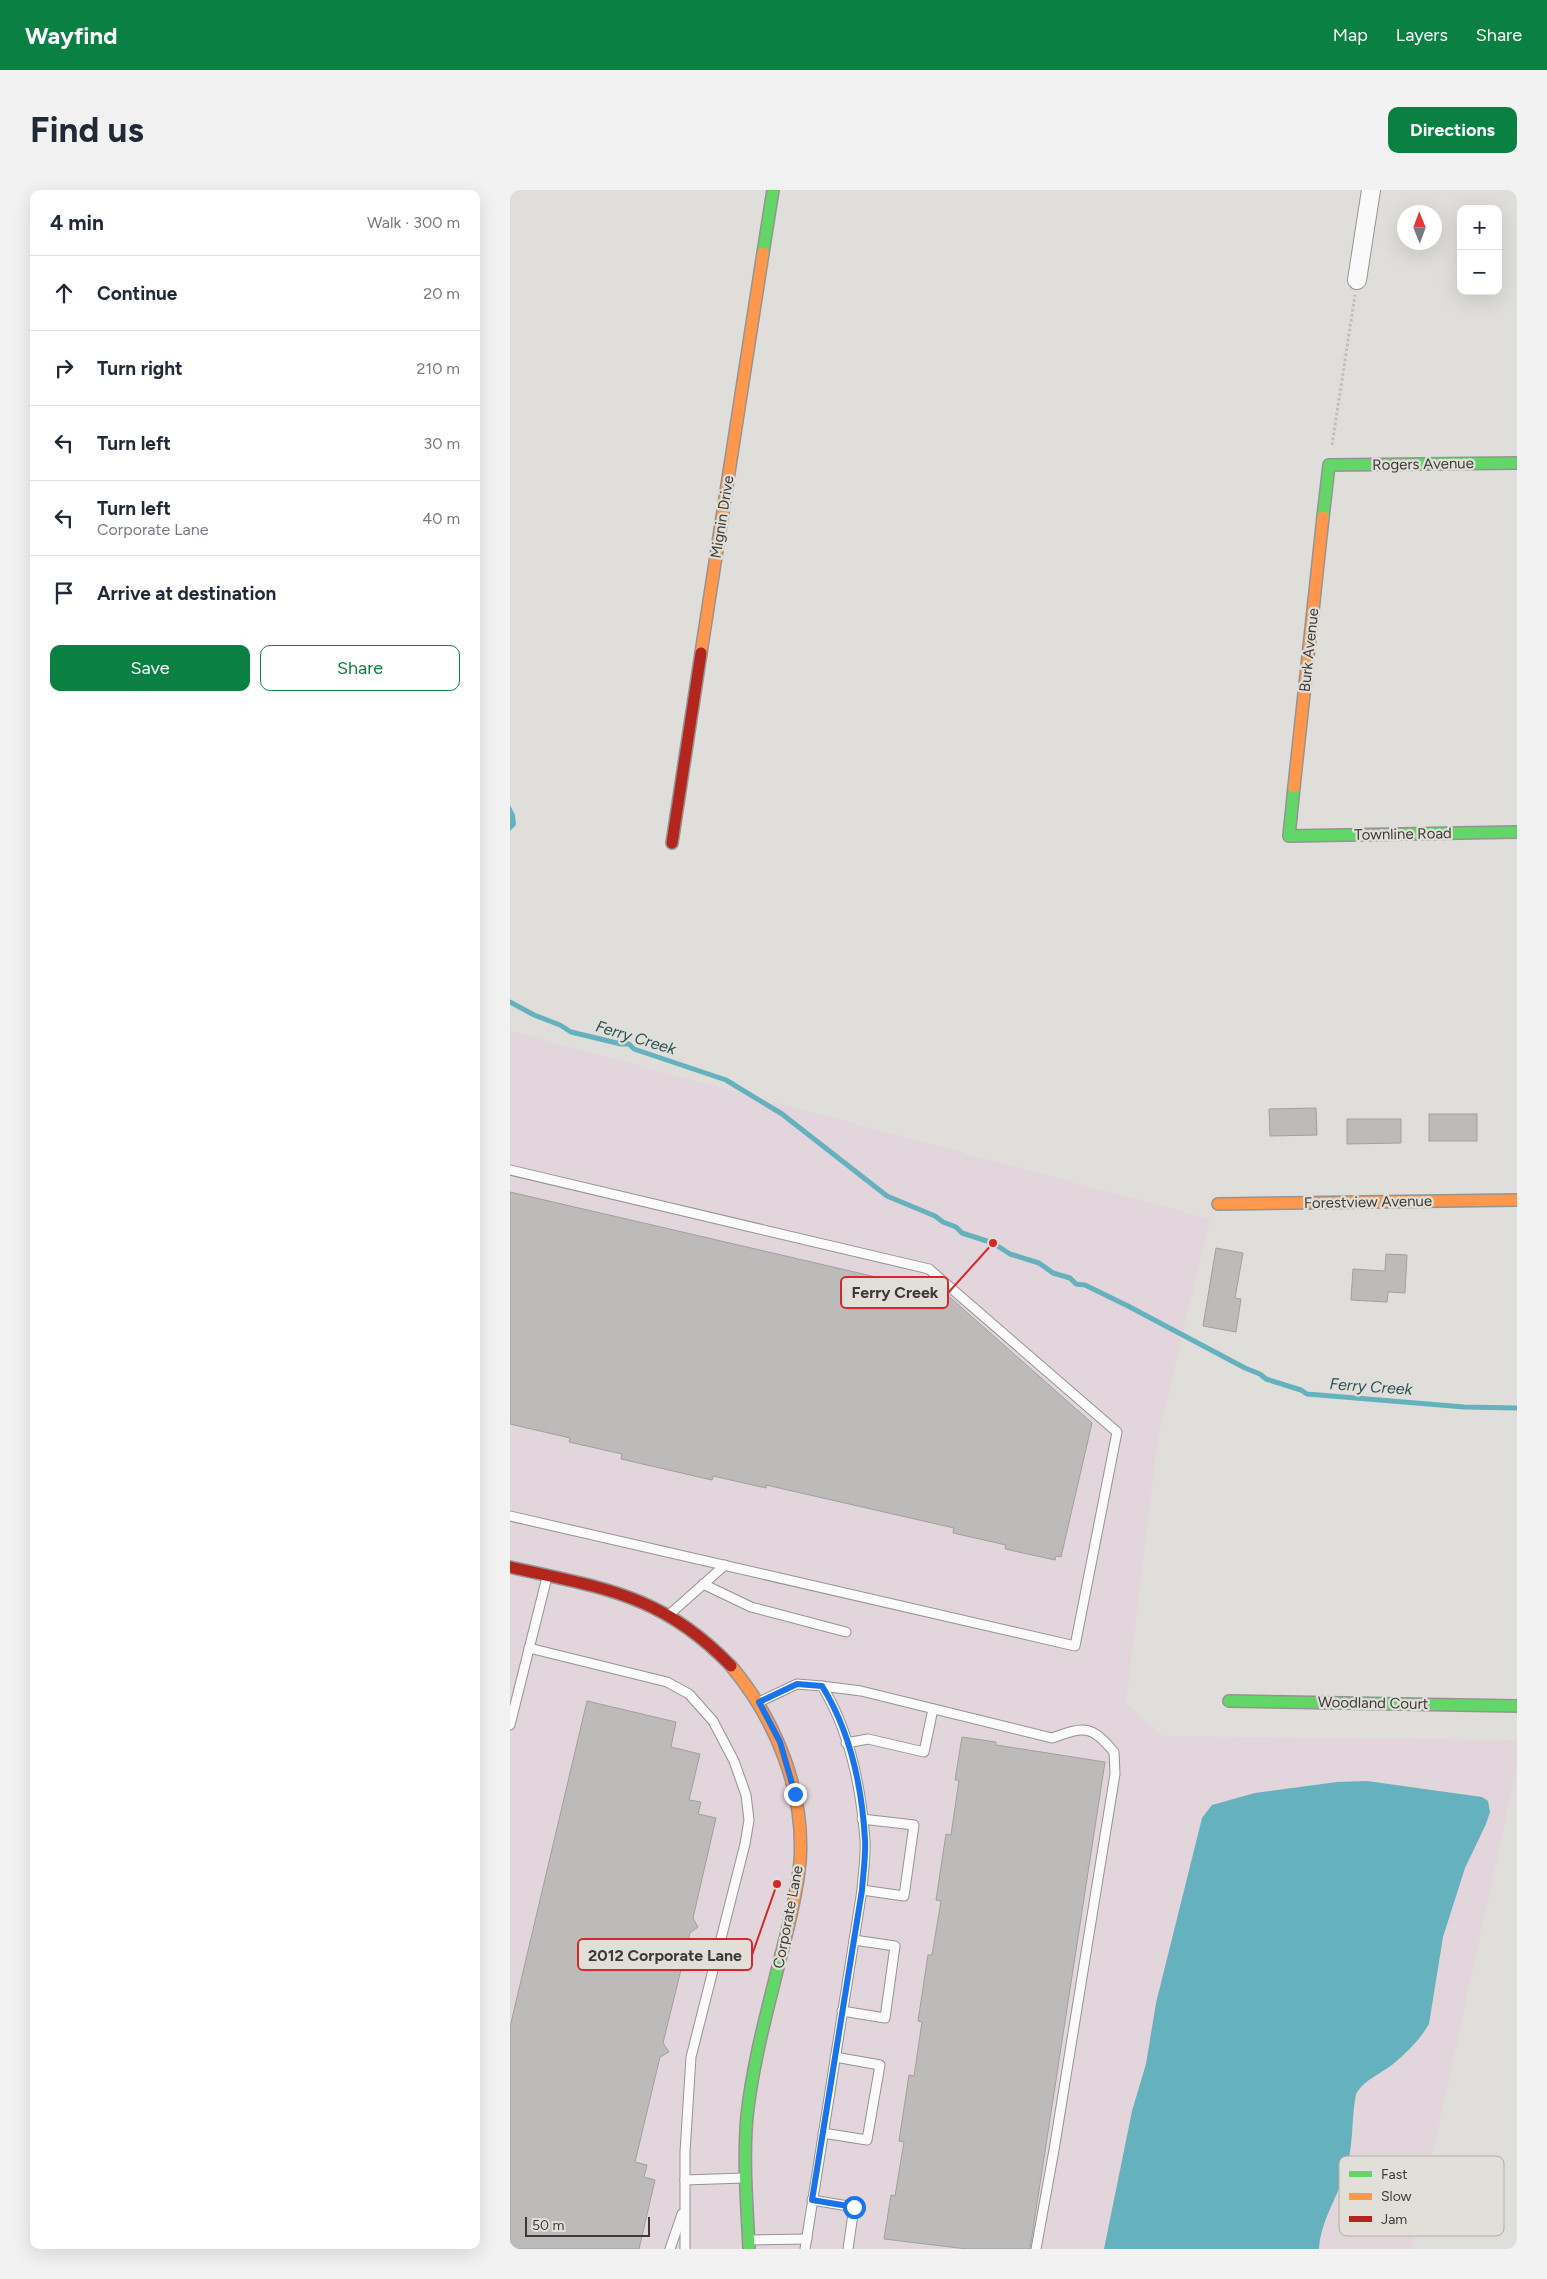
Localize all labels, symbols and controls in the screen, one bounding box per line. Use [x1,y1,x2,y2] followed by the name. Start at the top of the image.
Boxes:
[25,21,118,50] text: Wayfind
[1333,24,1368,46] text: Map
[1396,24,1448,46] text: Layers
[1476,24,1522,46] text: Share
[1388,107,1517,153] button: Directions
[30,109,144,151] text: Find us
[1397,205,1442,250] north arrow
[1457,205,1502,295] map controls
[1457,205,1502,250] button: +
[50,210,104,235] text: 4 min
[367,213,460,232] text: Walk · 300 m
[1457,250,1502,295] button: −
[50,279,78,307] icon: ahead
[97,282,177,305] text: Continue
[423,284,460,303] text: 20 m
[50,354,78,382] icon: right
[97,357,183,380] text: Turn right
[417,359,460,378] text: 210 m
[50,429,78,457] icon: left
[97,432,171,455] text: Turn left
[423,434,460,453] text: 30 m
[1372,454,1474,474] street label: Rogers Avenue
[707,474,737,560] street label: Mignin Drive
[97,497,171,520] text: Turn left
[50,504,78,532] icon: left
[422,509,460,528] text: 40 m
[97,520,208,539] text: Corporate Lane
[50,579,78,607] icon: arrive
[97,582,276,605] text: Arrive at destination
[1296,607,1322,693] street label: Burk Avenue
[50,645,250,691] button: Save
[260,645,460,691] button: Share
[1354,824,1452,844] street label: Townline Road
[593,1016,679,1059] water label: Ferry Creek
[1304,1192,1432,1212] street label: Forestview Avenue
[841,1277,948,1308] callout: Ferry Creek
[852,1283,939,1302] text: Ferry Creek
[1329,1374,1414,1399] water label: Ferry Creek
[1318,1693,1429,1713] street label: Woodland Court
[784,1783,807,1806] route end
[769,1864,807,1970] street label: Corporate Lane
[578,1939,752,1970] callout: 2012 Corporate Lane
[588,1946,742,1965] text: 2012 Corporate Lane
[1339,2156,1504,2236] legend
[1381,2166,1407,2183] text: Fast
[1381,2188,1412,2205] text: Slow
[843,2196,866,2219] route start
[1381,2211,1407,2228] text: Jam
[525,2214,650,2237] scale bar
[532,2217,564,2234] text: 50 m

